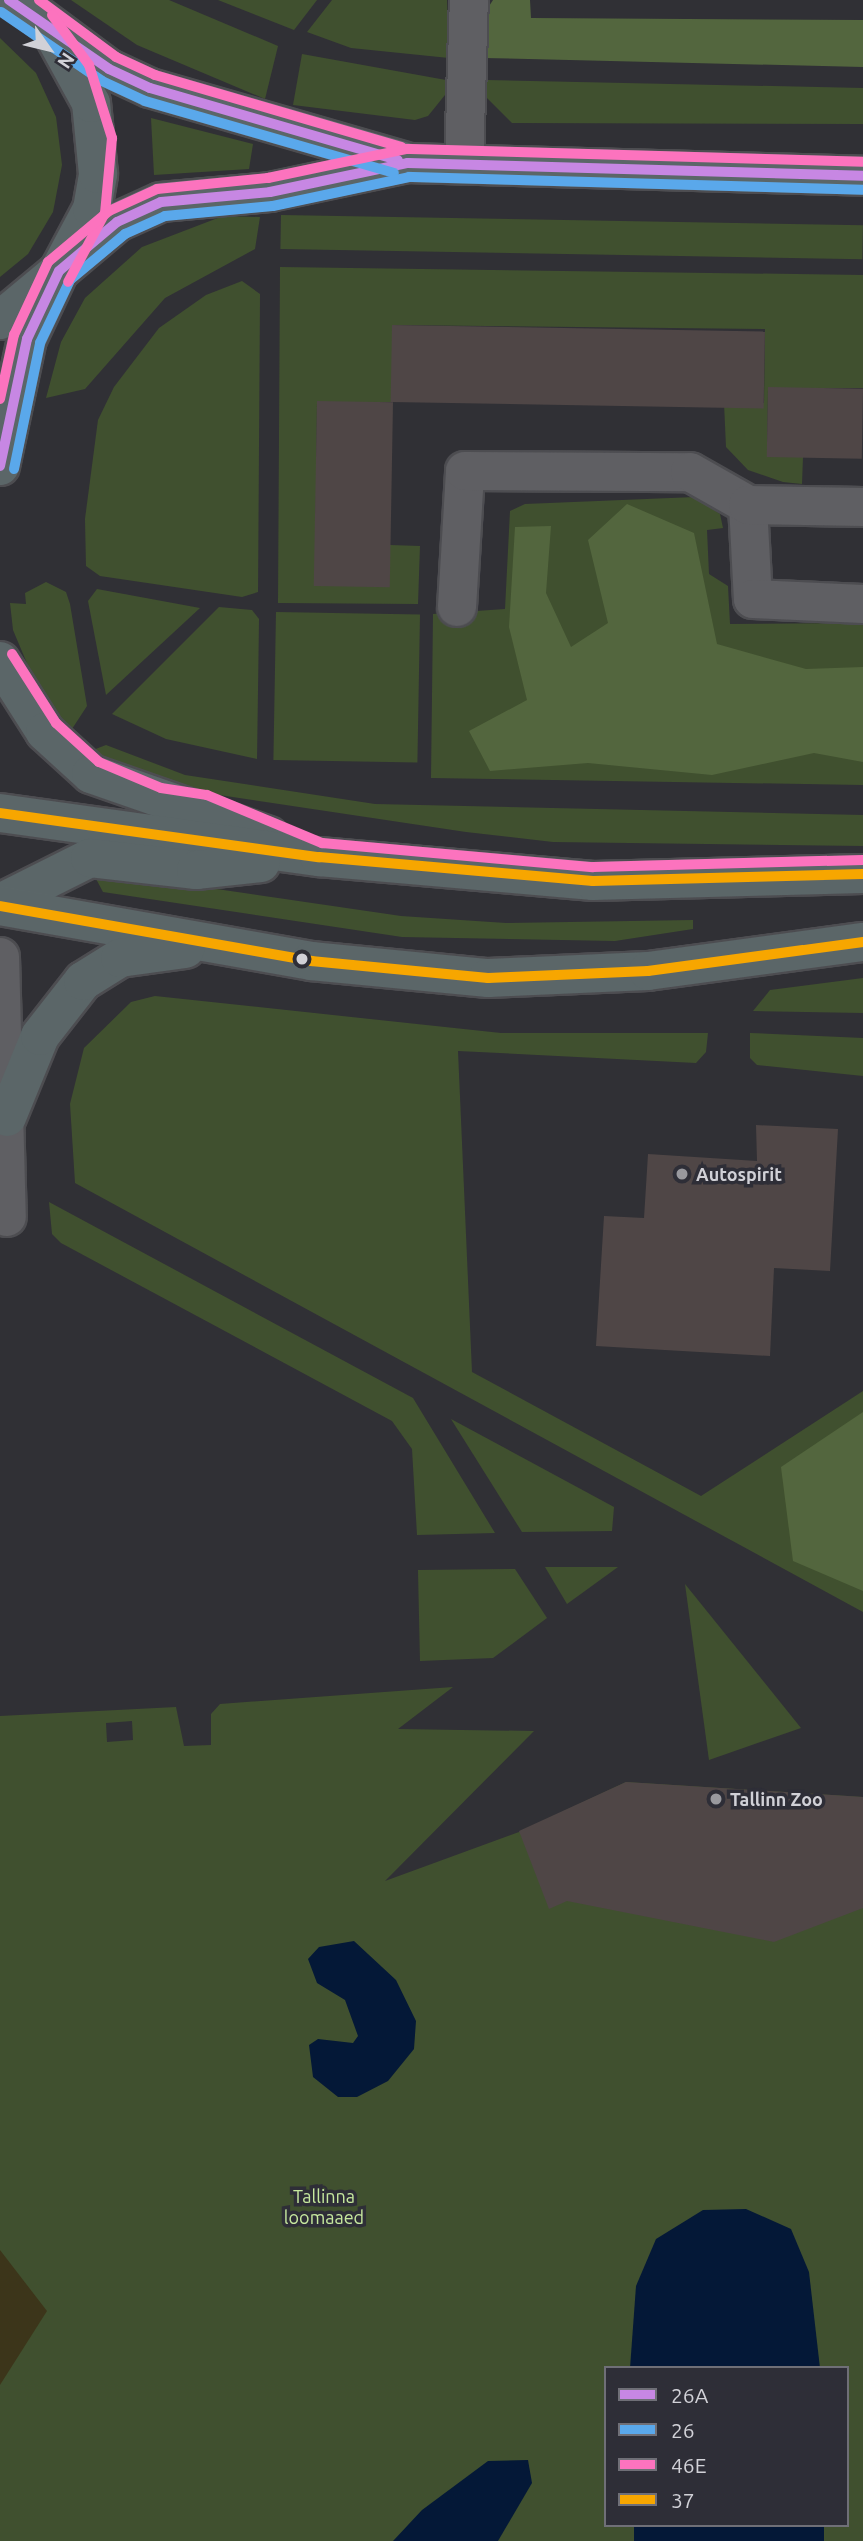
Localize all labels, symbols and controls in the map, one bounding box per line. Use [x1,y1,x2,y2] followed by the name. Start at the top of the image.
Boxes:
[14,14,84,84] north arrow
[53,49,79,73] text: N
[295,952,309,966] unlabelled marker
[696,1163,782,1185] place label: Autospirit
[674,1166,690,1182] marker: Autospirit
[730,1788,823,1810] place label: Tallinn Zoo
[708,1791,724,1807] marker: Tallinn Zoo
[284,2186,364,2228] park label: Tallinna loomaaed
[604,2366,849,2527] legend
[671,2383,708,2407] text: 26A
[671,2418,695,2442] text: 26
[671,2453,706,2477] text: 46E
[671,2488,695,2512] text: 37

